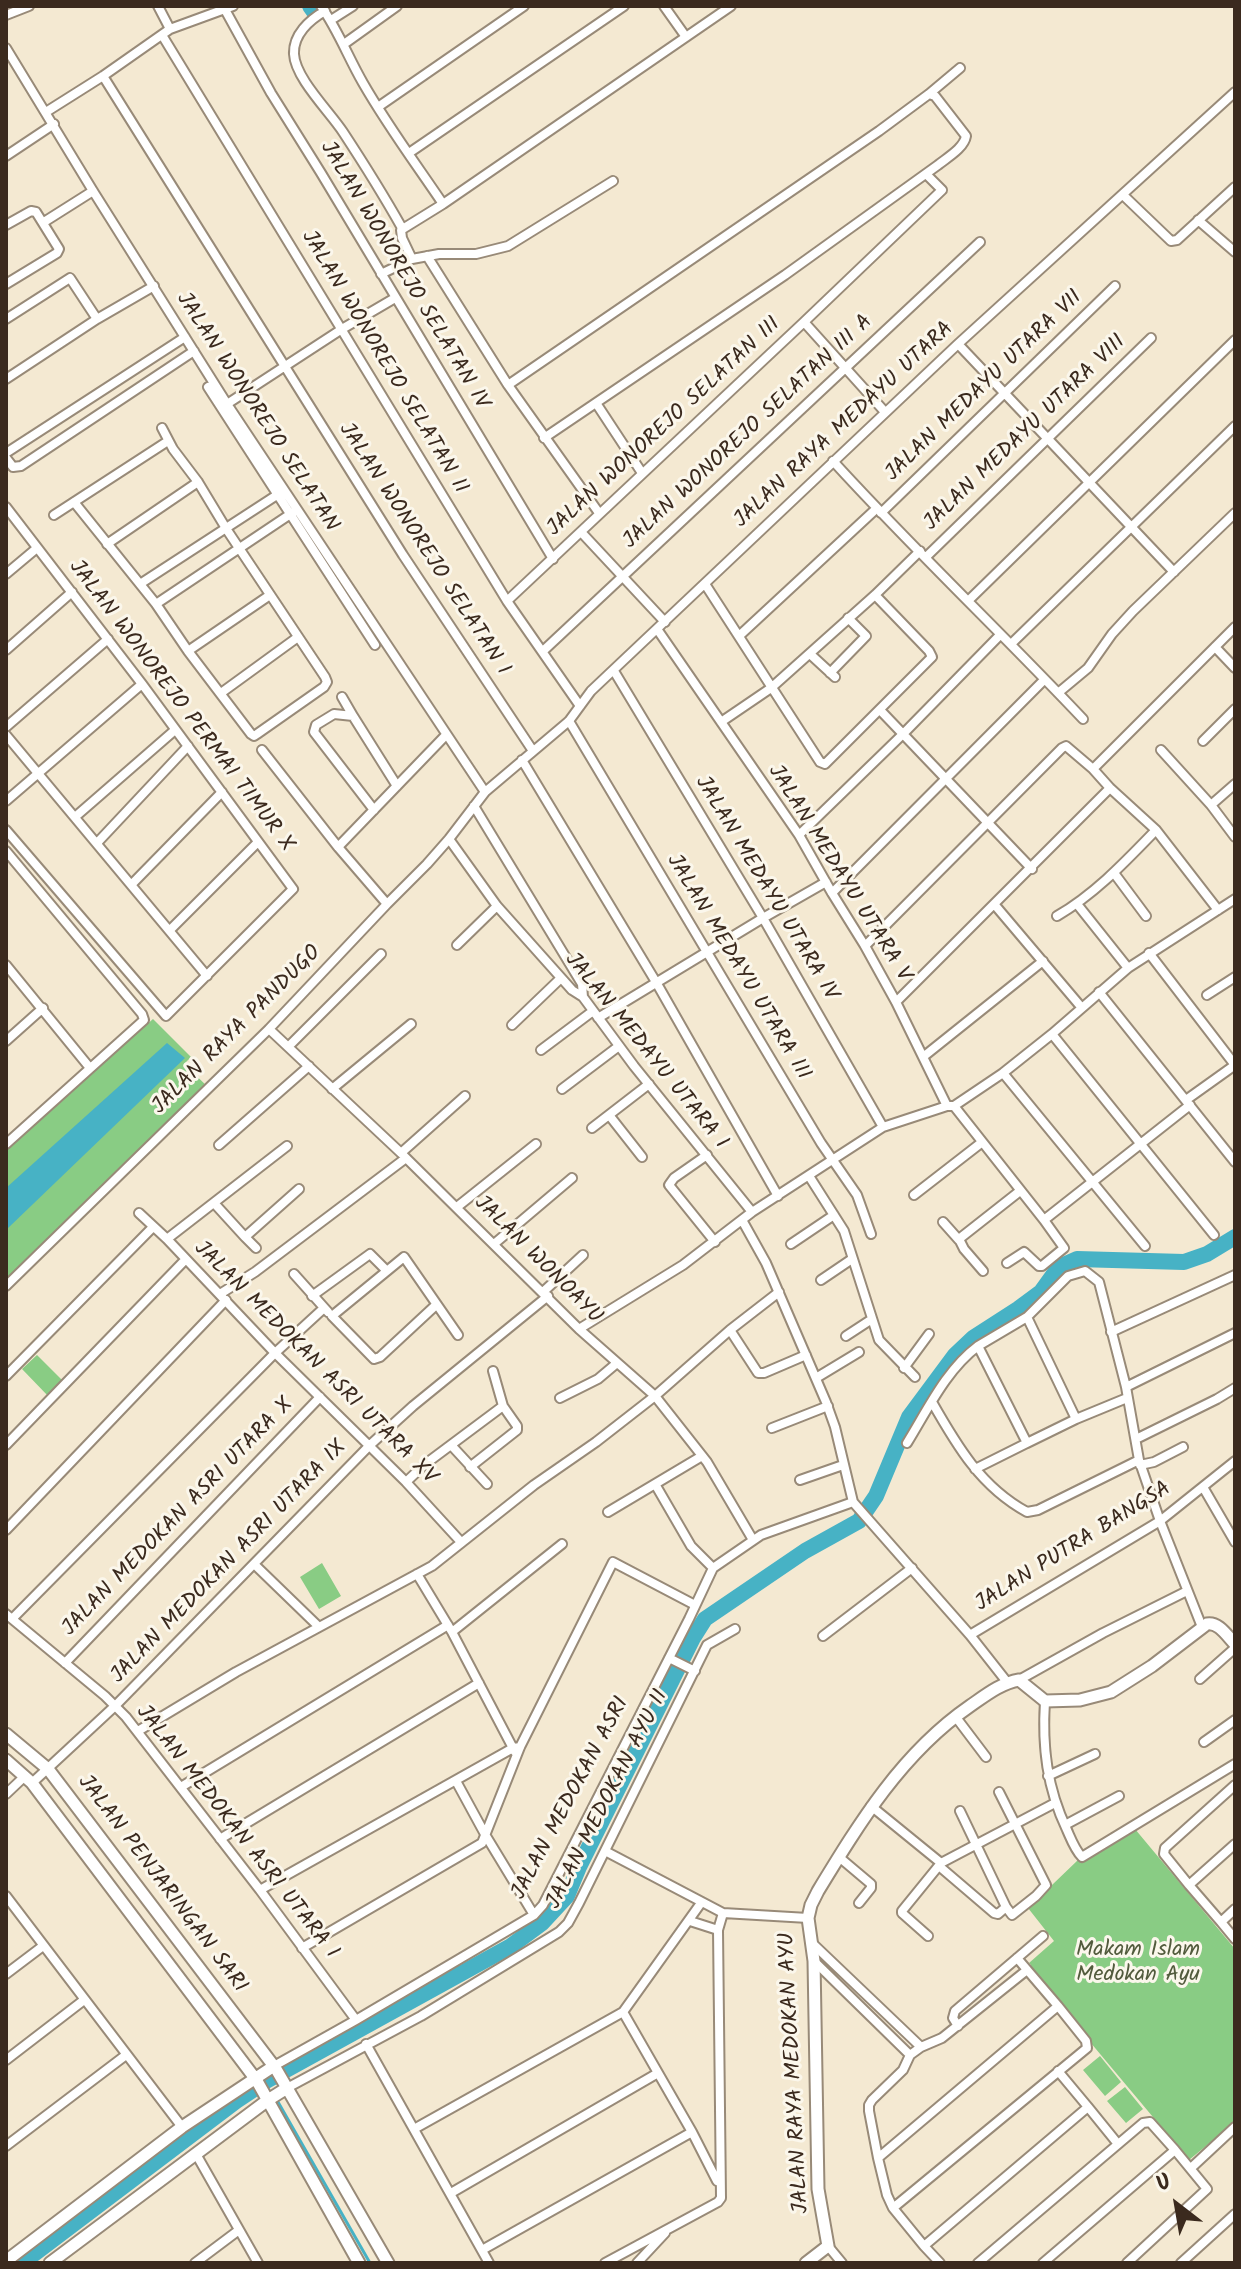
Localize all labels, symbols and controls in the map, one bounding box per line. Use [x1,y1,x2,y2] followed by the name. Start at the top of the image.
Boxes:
[312,137,494,415] street label: JALAN WONOREJO SELATAN IV
[294,227,472,499] street label: JALAN WONOREJO SELATAN II
[881,286,1089,488] street label: JALAN MEDAYU UTARA VII
[169,288,343,538] street label: JALAN WONOREJO SELATAN
[619,310,879,556] street label: JALAN WONOREJO SELATAN III A
[543,313,787,543] street label: JALAN WONOREJO SELATAN III
[730,317,960,535] street label: JALAN RAYA MEDAYU UTARA
[919,330,1133,538] street label: JALAN MEDAYU UTARA VIII
[331,419,515,681] street label: JALAN WONOREJO SELATAN I
[62,556,298,858] street label: JALAN WONOREJO PERMAI TIMUR X
[760,761,916,987] street label: JALAN MEDAYU UTARA V
[687,772,843,1006] street label: JALAN MEDAYU UTARA IV
[659,850,815,1086] street label: JALAN MEDAYU UTARA III
[148,941,328,1121] street label: JALAN RAYA PANDUGO
[558,948,732,1156] street label: JALAN MEDAYU UTARA I
[467,1191,607,1331] street label: JALAN WONOAYU
[187,1237,441,1491] street label: JALAN MEDOKAN ASRI UTARA XV
[58,1393,300,1643] street label: JALAN MEDOKAN ASRI UTARA X
[107,1436,353,1690] street label: JALAN MEDOKAN ASRI UTARA IX
[971,1477,1177,1619] street label: JALAN PUTRA BANGSA
[542,1686,676,1914] street label: JALAN MEDOKAN AYU II
[507,1693,637,1905] street label: JALAN MEDOKAN ASRI
[129,1701,343,1965] street label: JALAN MEDOKAN ASRI UTARA I
[70,1771,252,1999] street label: JALAN PENJARINGAN SARI
[775,1932,817,2214] street label: JALAN RAYA MEDOKAN AYU
[1076,1938,1200,1990] park label: Makam Islam Medokan Ayu
[1137,2165,1217,2245] north arrow
[1150,2166,1179,2202] text: U

